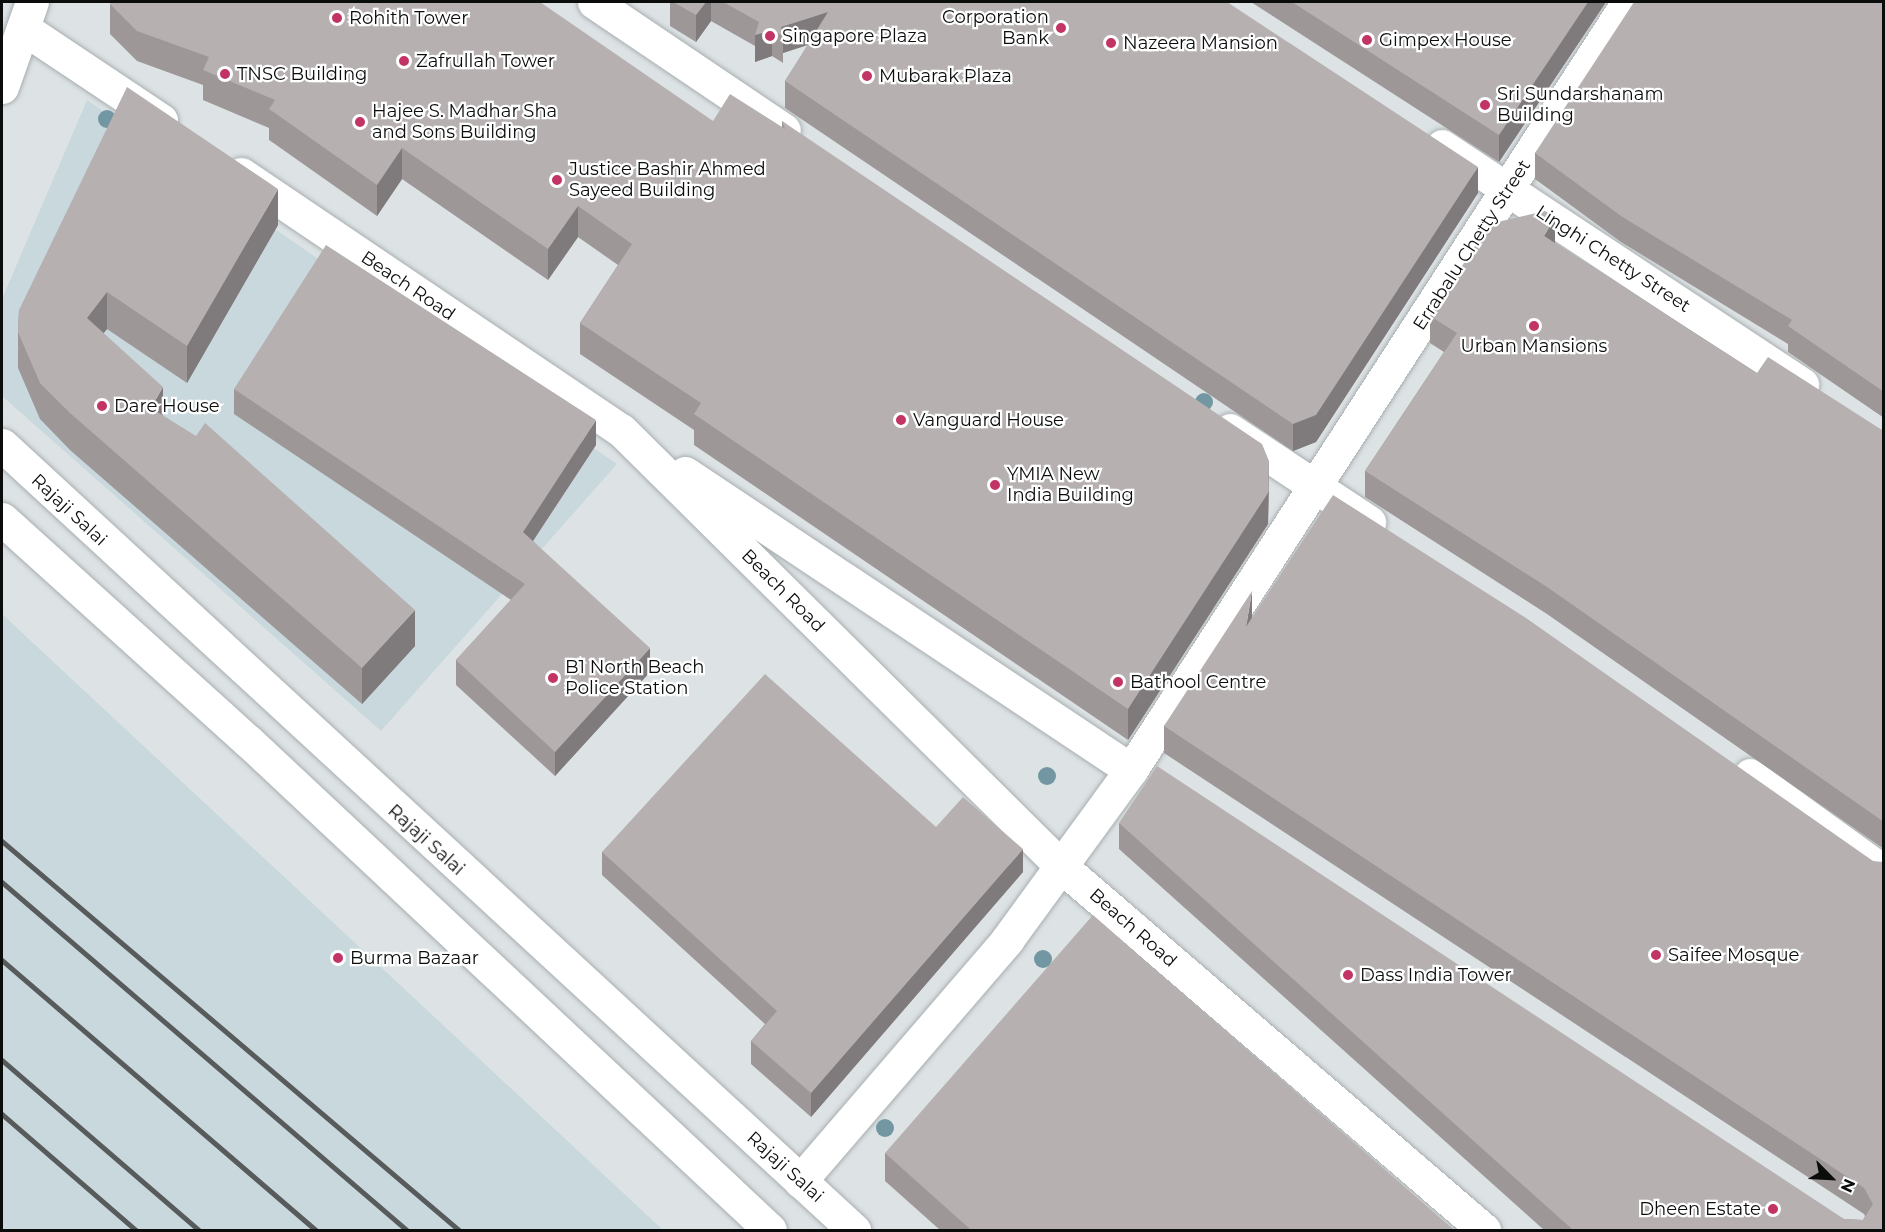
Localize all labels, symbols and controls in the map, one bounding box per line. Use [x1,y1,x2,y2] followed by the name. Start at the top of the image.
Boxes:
[349,7,468,29] place label: Rohith Tower
[942,7,1049,50] place label: Corporation Bank
[330,11,344,25] marker: Rohith Tower
[1054,21,1068,35] marker: Corporation Bank
[782,25,927,47] place label: Singapore Plaza
[763,29,777,43] marker: Singapore Plaza
[1379,29,1512,51] place label: Gimpex House
[1123,32,1278,54] place label: Nazeera Mansion
[1360,33,1374,47] marker: Gimpex House
[1104,36,1118,50] marker: Nazeera Mansion
[416,50,555,72] place label: Zafrullah Tower
[397,54,411,68] marker: Zafrullah Tower
[237,63,367,85] place label: TNSC Building
[879,65,1012,87] place label: Mubarak Plaza
[218,67,232,81] marker: TNSC Building
[860,69,874,83] marker: Mubarak Plaza
[1497,84,1664,127] place label: Sri Sundarshanam Building
[1478,98,1492,112] marker: Sri Sundarshanam Building
[372,101,557,144] place label: Hajee S. Madhar Sha and Sons Building
[353,115,367,129] marker: Hajee S. Madhar Sha and Sons Building
[1409,156,1535,334] street label: Errabalu Chetty Street
[569,159,766,201] place label: Justice Bashir Ahmed Sayeed Building
[550,173,564,187] marker: Justice Bashir Ahmed Sayeed Building
[1532,201,1694,317] street label: Linghi Chetty Street
[357,247,459,325] street label: Beach Road
[1527,319,1541,333] marker: Urban Mansions
[1461,335,1607,357] place label: Urban Mansions
[114,395,220,417] place label: Dare House
[95,399,109,413] marker: Dare House
[913,409,1064,431] place label: Vanguard House
[894,413,908,427] marker: Vanguard House
[1007,464,1134,506] place label: YMIA New India Building
[27,470,111,550] street label: Rajaji Salai
[988,478,1002,492] marker: YMIA New India Building
[737,545,829,637] street label: Beach Road
[565,657,704,700] place label: B1 North Beach Police Station
[546,671,560,685] marker: B1 North Beach Police Station
[1130,671,1266,693] place label: Bathool Centre
[1111,675,1125,689] marker: Bathool Centre
[383,800,469,880] street label: Rajaji Salai
[1085,884,1181,972] street label: Beach Road
[1668,944,1799,966] place label: Saifee Mosque
[350,947,479,969] place label: Burma Bazaar
[1649,948,1663,962] marker: Saifee Mosque
[331,951,345,965] marker: Burma Bazaar
[1360,964,1512,986] place label: Dass India Tower
[1341,968,1355,982] marker: Dass India Tower
[742,1127,828,1207] street label: Rajaji Salai
[1801,1148,1861,1208] north arrow
[1837,1176,1859,1195] text: N
[1639,1198,1761,1220] place label: Dheen Estate
[1766,1202,1780,1216] marker: Dheen Estate

